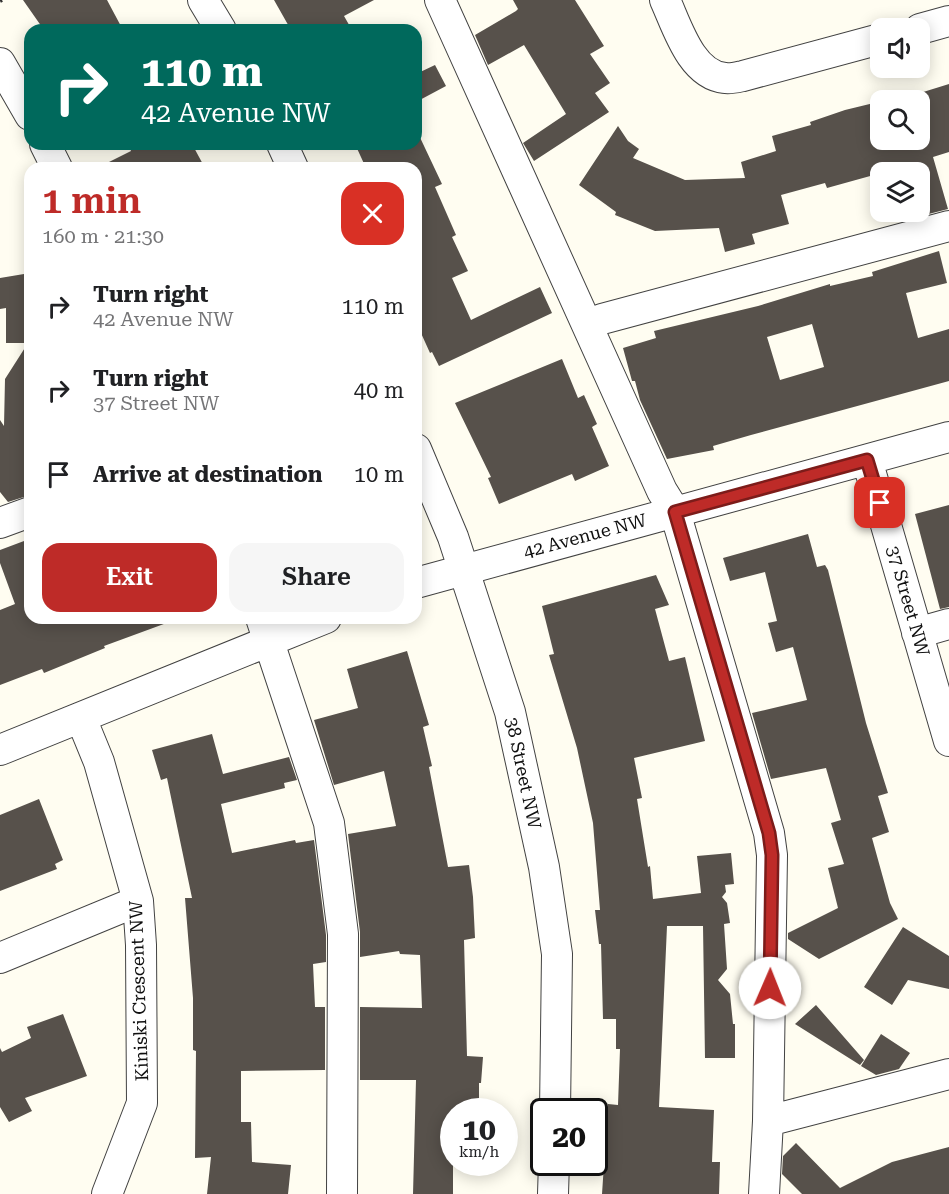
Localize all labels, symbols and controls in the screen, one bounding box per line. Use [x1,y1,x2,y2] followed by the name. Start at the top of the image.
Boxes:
[870,18,930,222] map controls
[870,18,930,78] button: sound
[141,47,263,96] text: 110 m
[42,48,120,126] icon: right
[870,90,930,150] button: search
[141,97,331,129] text: 42 Avenue NW
[870,162,930,222] button: layers
[42,180,141,222] text: 1 min
[341,182,404,245] button: close
[42,224,164,248] text: 160 m · 21:30
[93,282,208,307] text: Turn right
[42,290,75,323] icon: right
[341,294,404,319] text: 110 m
[93,307,233,331] text: 42 Avenue NW
[93,366,208,391] text: Turn right
[42,374,75,407] icon: right
[354,378,404,403] text: 40 m
[93,391,219,415] text: 37 Street NW
[42,458,75,491] icon: arrive
[93,462,322,487] text: Arrive at destination
[354,462,404,487] text: 10 m
[854,477,905,528] pin
[863,486,896,519] icon: arrive
[521,509,649,562] street label: 42 Avenue NW
[42,543,217,612] button: Exit
[229,543,404,612] button: Share
[883,543,934,659] street label: 37 Street NW
[501,715,546,831] street label: 38 Street NW
[125,900,152,1082] street label: Kiniski Crescent NW
[738,956,802,1020] position arrow
[530,1098,608,1176] speed limit sign: 20
[462,1112,496,1147] text: 10
[459,1143,499,1161] text: km/h

